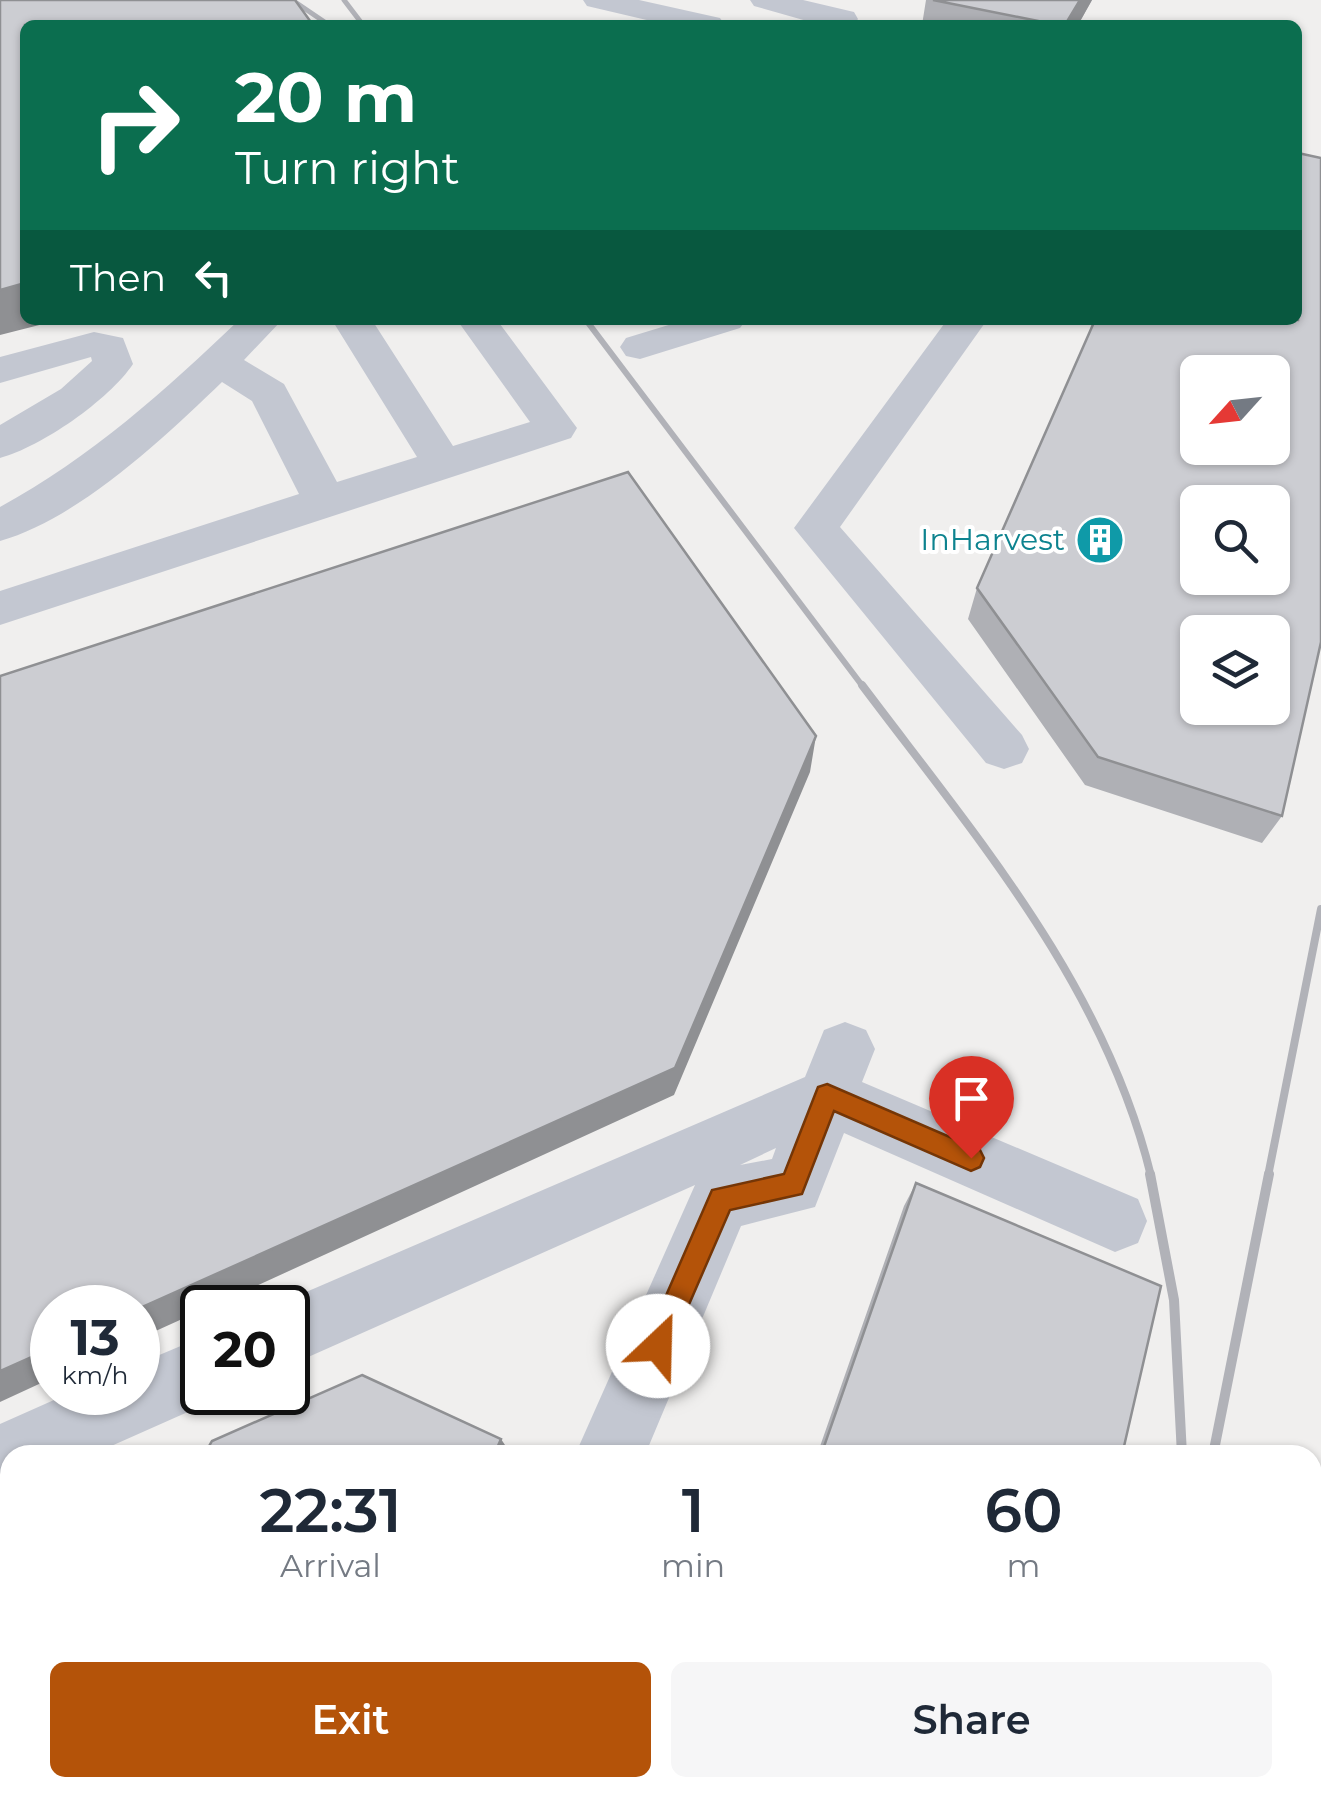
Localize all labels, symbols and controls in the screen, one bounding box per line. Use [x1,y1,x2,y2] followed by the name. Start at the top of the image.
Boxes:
[235,54,417,140] text: 20 m
[70,60,200,190] icon: right
[235,140,460,195] text: Turn right
[186,250,241,305] icon: left
[70,254,166,301] text: Then
[1180,355,1290,465] north arrow
[1180,355,1290,725] map controls
[1180,485,1290,595] button: search
[1074,514,1126,566] building icon: InHarvest
[920,521,1065,558] place label: InHarvest
[1180,615,1290,725] button: layers
[929,1056,1014,1159] pin
[944,1071,999,1126] icon: arrive
[180,1285,310,1415] speed limit sign: 20
[606,1294,710,1398] position arrow
[70,1307,120,1368] text: 13
[62,1360,128,1390] text: km/h
[259,1474,402,1547] text: 22:31
[682,1474,705,1547] text: 1
[985,1474,1063,1547] text: 60
[280,1546,381,1585] text: Arrival
[661,1546,725,1585] text: min
[1007,1546,1041,1585] text: m
[50,1662,651,1777] button: Exit
[671,1662,1272,1777] button: Share

